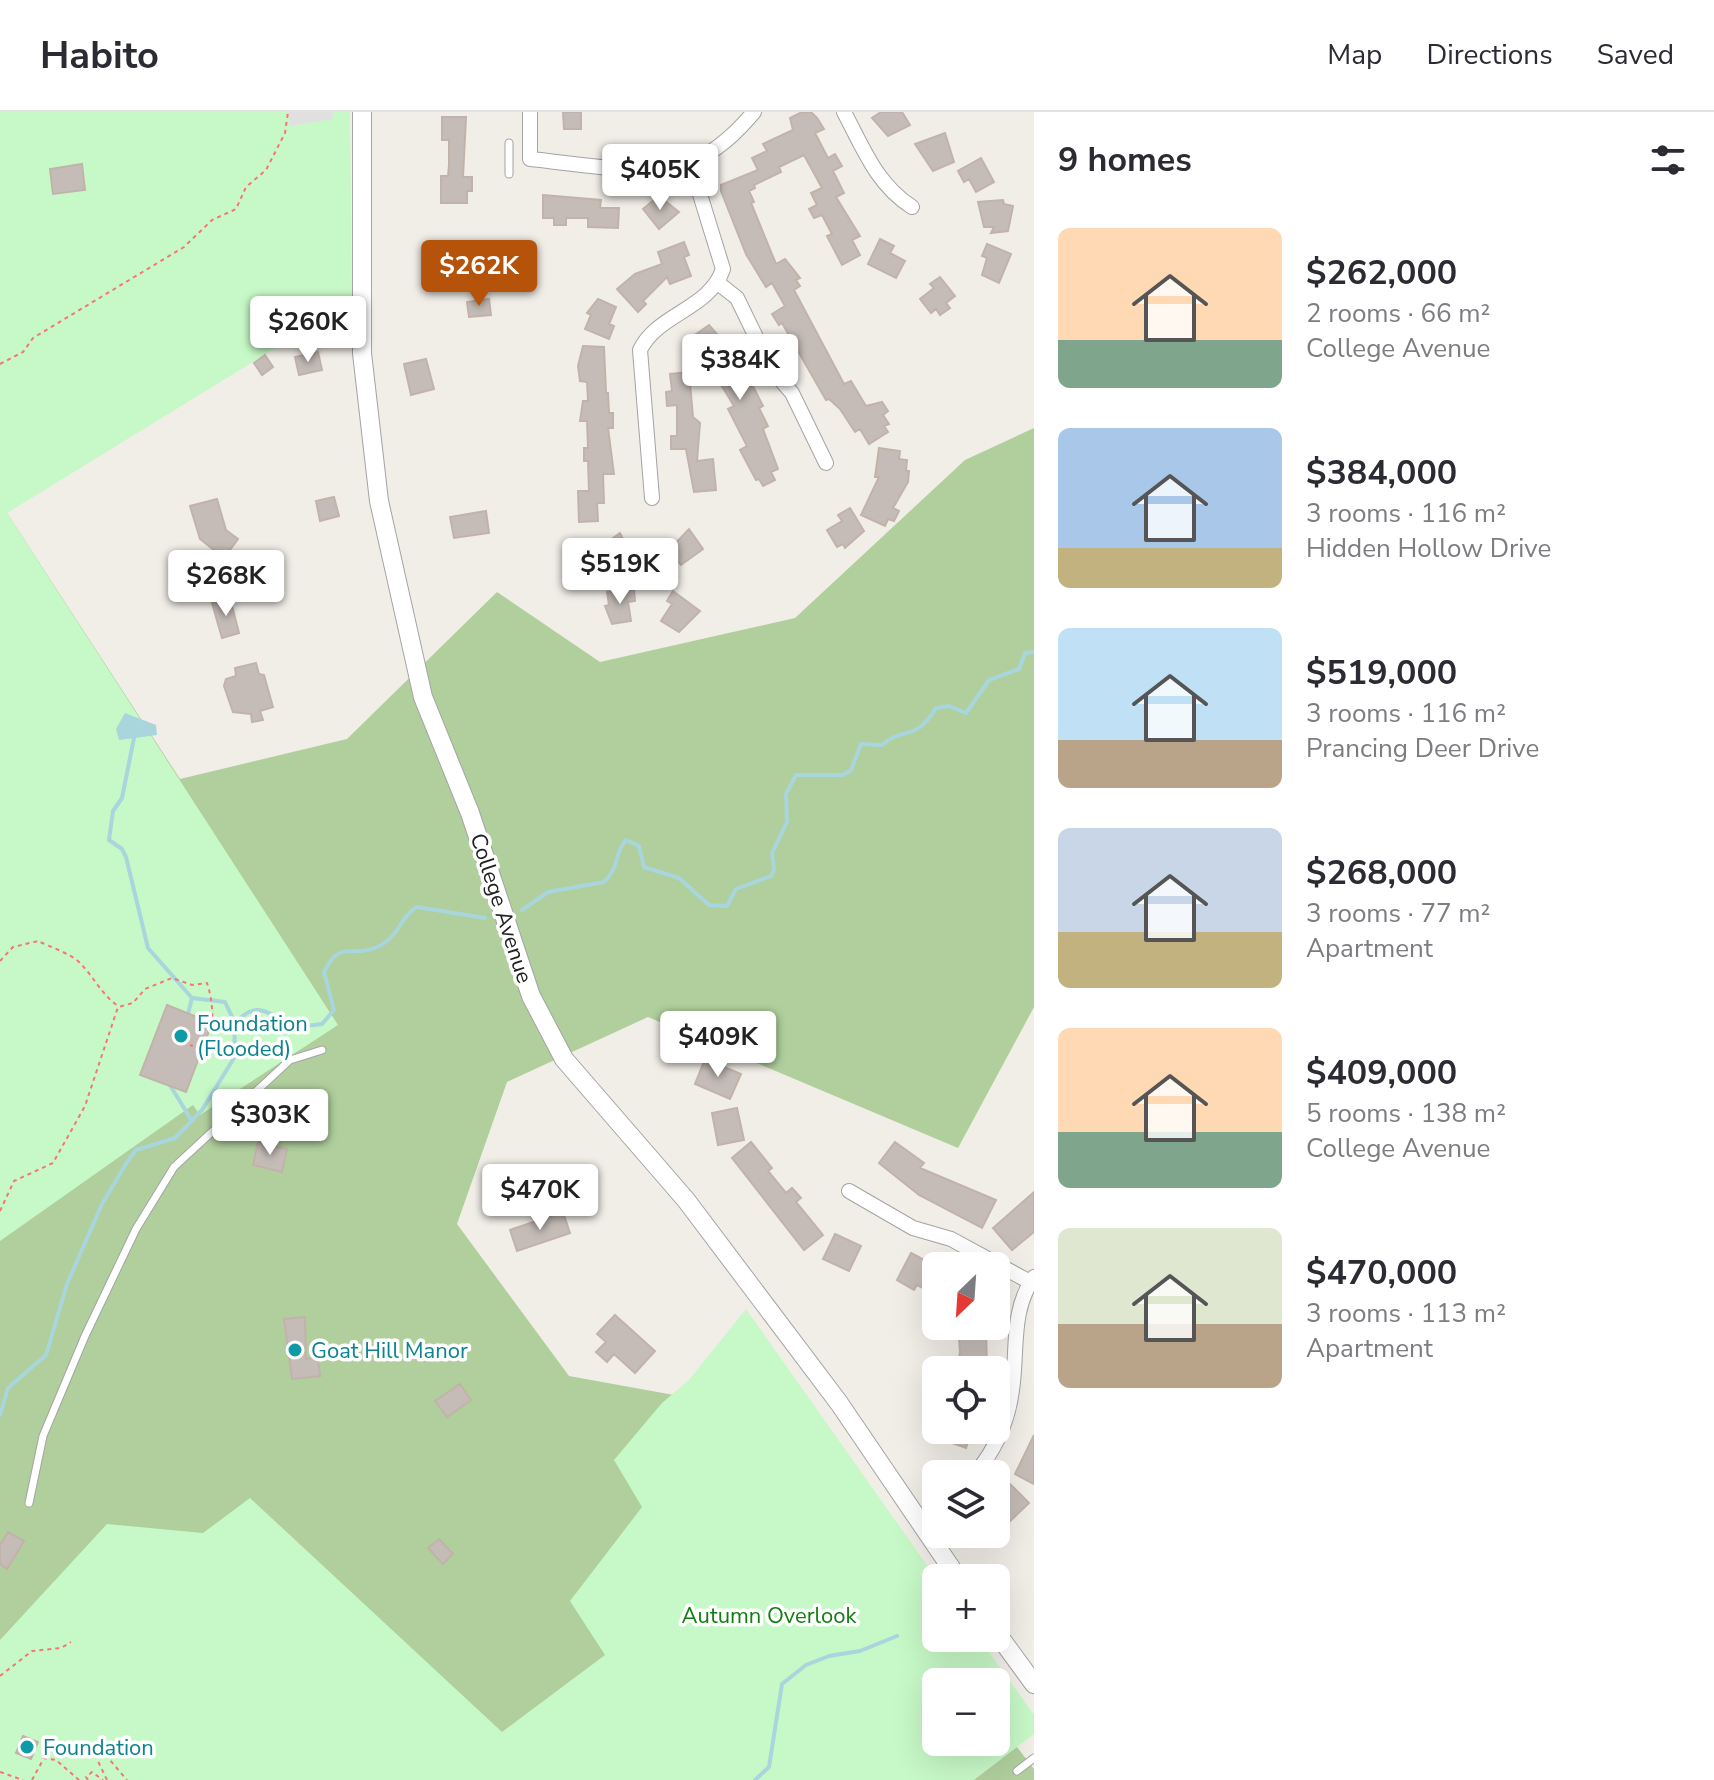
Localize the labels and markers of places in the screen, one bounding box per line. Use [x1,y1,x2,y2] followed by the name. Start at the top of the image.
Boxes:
[604,144,716,212] pin: $405K
[423,240,535,308] pin: $262K
[252,296,364,364] pin: $260K
[684,334,796,402] pin: $384K
[564,538,676,606] pin: $519K
[170,550,282,618] pin: $268K
[197,1009,308,1064] place label: Foundation (Flooded)
[662,1011,774,1079] pin: $409K
[172,1027,190,1045] marker: Foundation (Flooded)
[214,1089,326,1157] pin: $303K
[484,1164,596,1232] pin: $470K
[311,1336,468,1366] place label: Goat Hill Manor
[286,1341,304,1359] marker: Goat Hill Manor
[43,1733,154,1763] place label: Foundation
[18,1738,36,1756] marker: Foundation

